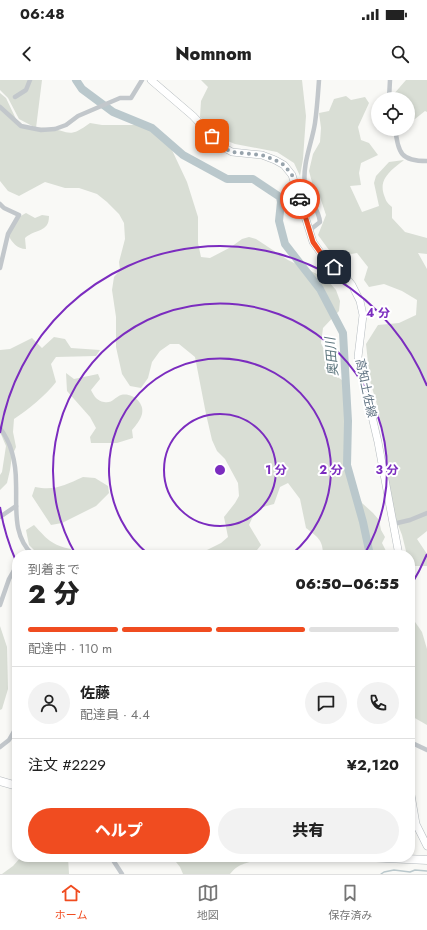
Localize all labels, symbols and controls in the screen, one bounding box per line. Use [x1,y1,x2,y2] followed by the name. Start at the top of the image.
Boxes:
[20,3,65,25] text: 06:48
[175,41,252,67] text: Nomnom
[16,43,38,65] icon: back
[389,43,411,65] icon: search
[371,92,415,136] map controls
[371,92,415,136] button: locate
[195,119,229,153] pin
[201,125,223,147] icon: bag
[280,179,320,219] courier
[289,188,311,210] icon: car
[317,250,351,284] pin
[323,256,345,278] icon: home
[366,304,390,322] text: 4 分
[320,335,343,377] water label: 奥田川
[351,357,381,419] street label: 高知土佐線
[265,461,287,479] text: 1 分
[319,461,343,479] text: 2 分
[375,461,399,479] text: 3 分
[213,463,227,477] centre of rings
[28,560,80,579] text: 到着まで
[296,573,399,595] text: 06:50–06:55
[28,575,80,613] text: 2 分
[28,639,112,658] text: 配達中 · 110 m
[28,682,70,724] button: person
[80,682,110,704] text: 佐藤
[305,682,347,724] button: chat
[357,682,399,724] button: phone
[80,705,150,724] text: 配達員 · 4.4
[28,754,106,776] text: 注文 #2229
[347,754,399,776] text: ¥2,120
[28,808,210,854] button: ヘルプ
[218,808,399,854] button: 共有
[55,882,87,923] tab: ホーム
[197,882,219,923] tab: 地図
[328,882,372,923] tab: 保存済み

